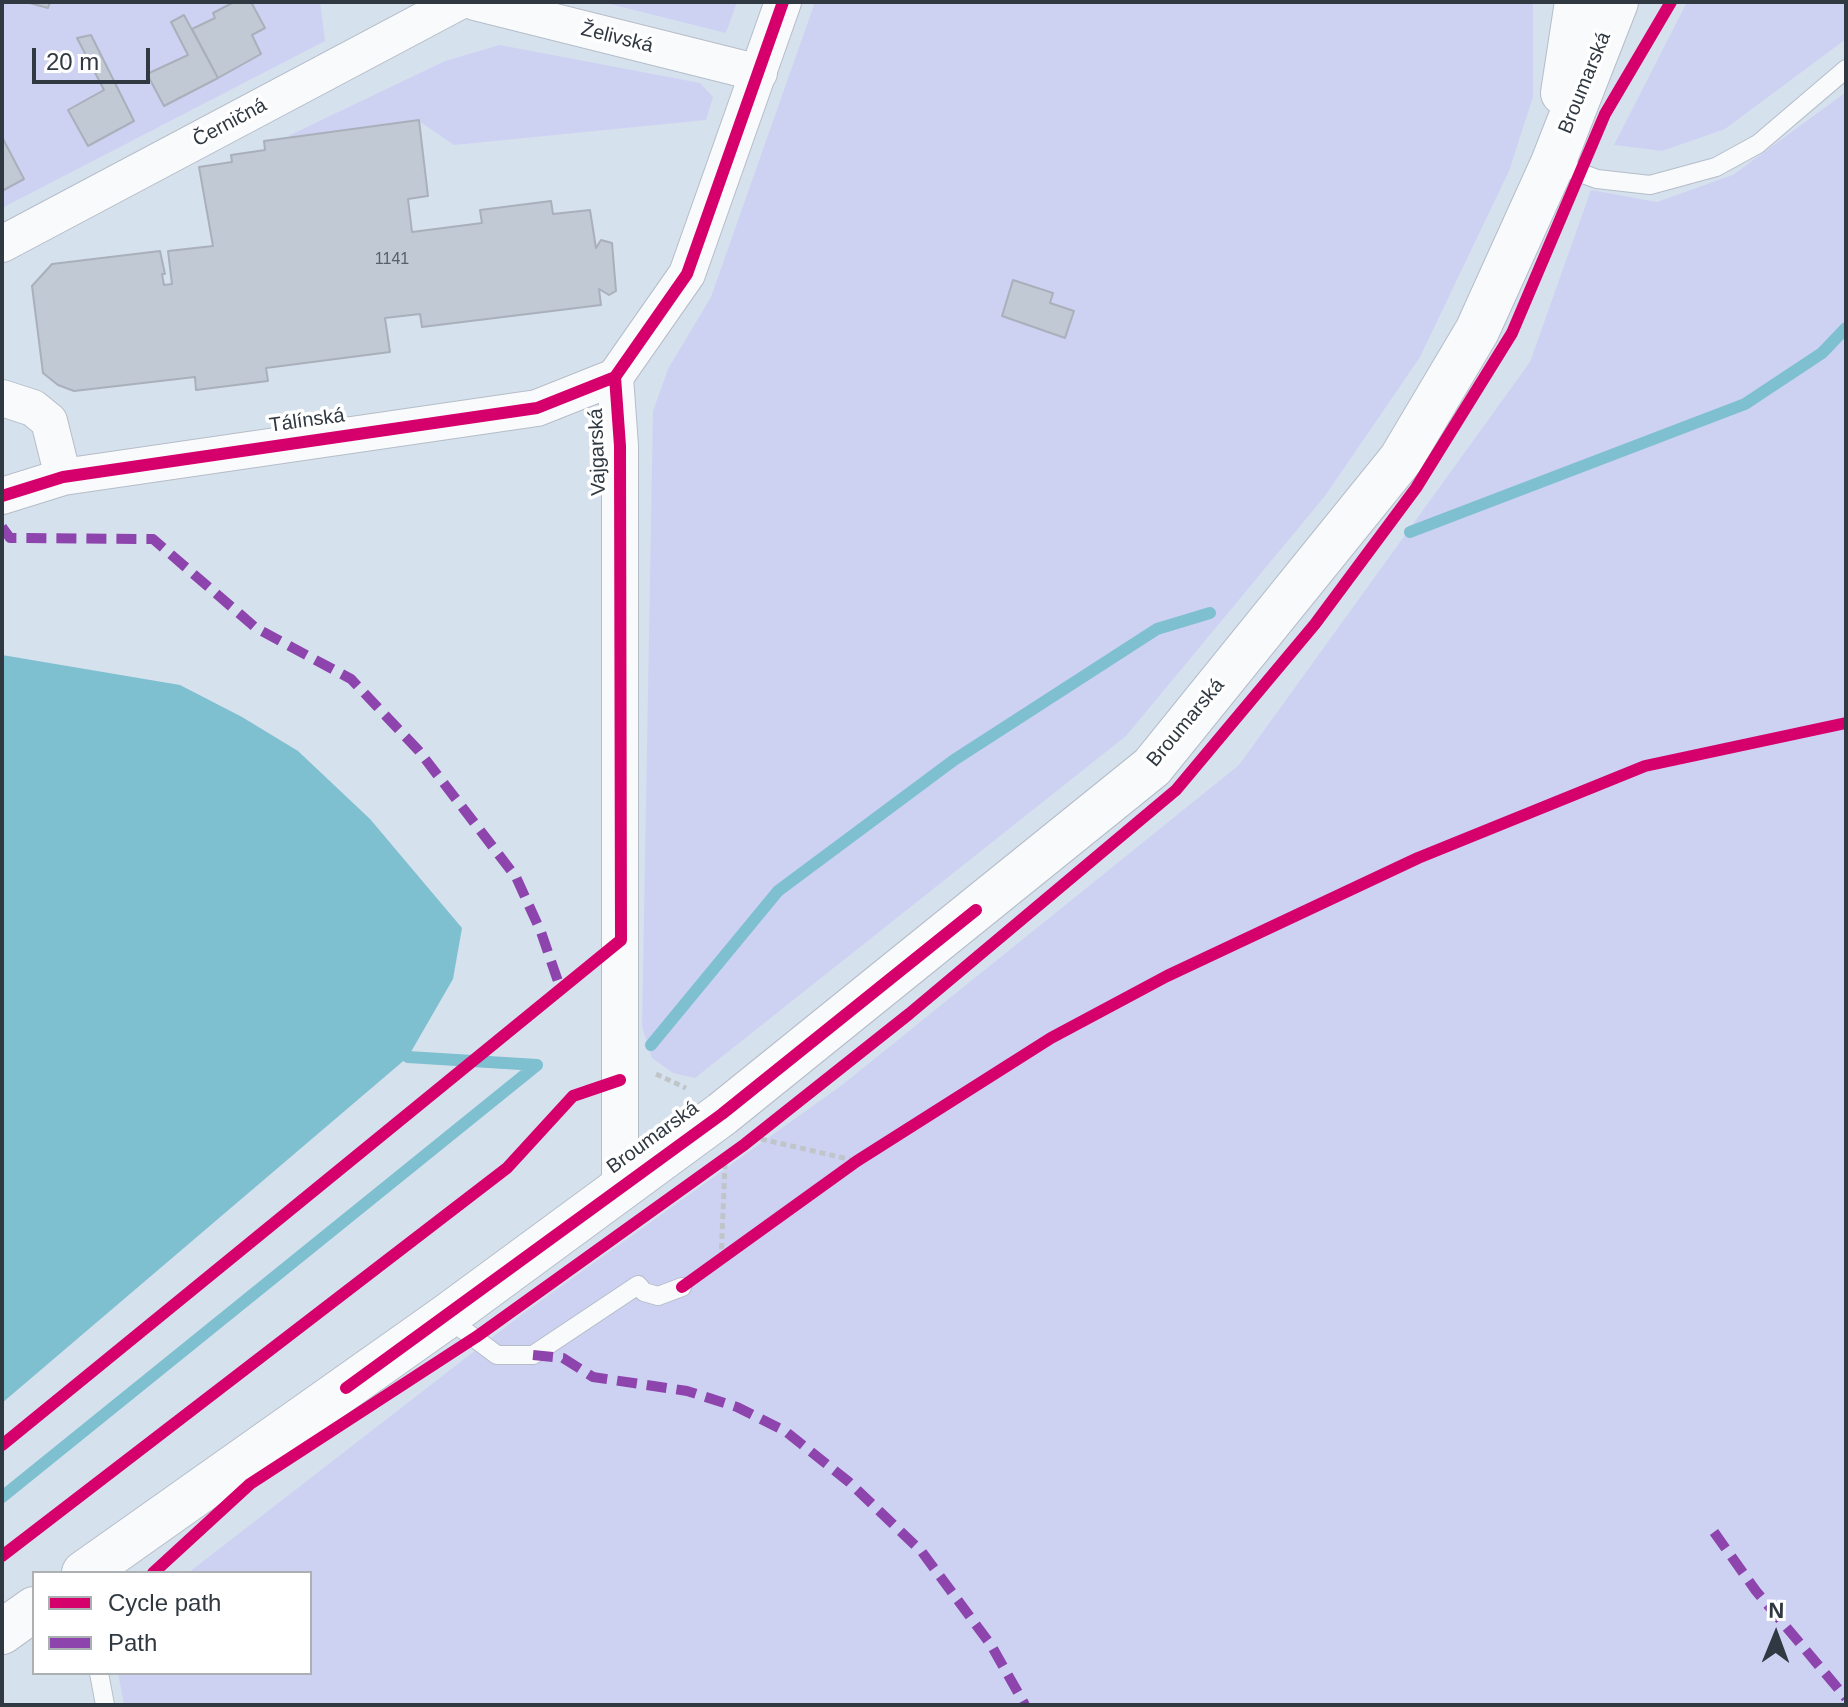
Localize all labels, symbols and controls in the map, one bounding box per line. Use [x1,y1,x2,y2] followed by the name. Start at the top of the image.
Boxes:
[579,17,655,59] street label: Želivská
[1554,29,1616,137] street label: Broumarská
[36,32,154,82] scale bar
[46,48,99,75] text: 20 m
[189,94,271,152] street label: Černičná
[375,250,409,270] house number: 1141
[268,404,346,438] street label: Tálínská
[584,408,612,496] street label: Vajgarská
[1142,674,1230,772] street label: Broumarská
[602,1097,704,1179] street label: Broumarská
[32,1571,312,1675] legend
[108,1589,221,1616] text: Cycle path
[1736,1595,1816,1675] north arrow
[1768,1598,1785,1623] text: N
[108,1629,157,1656] text: Path

